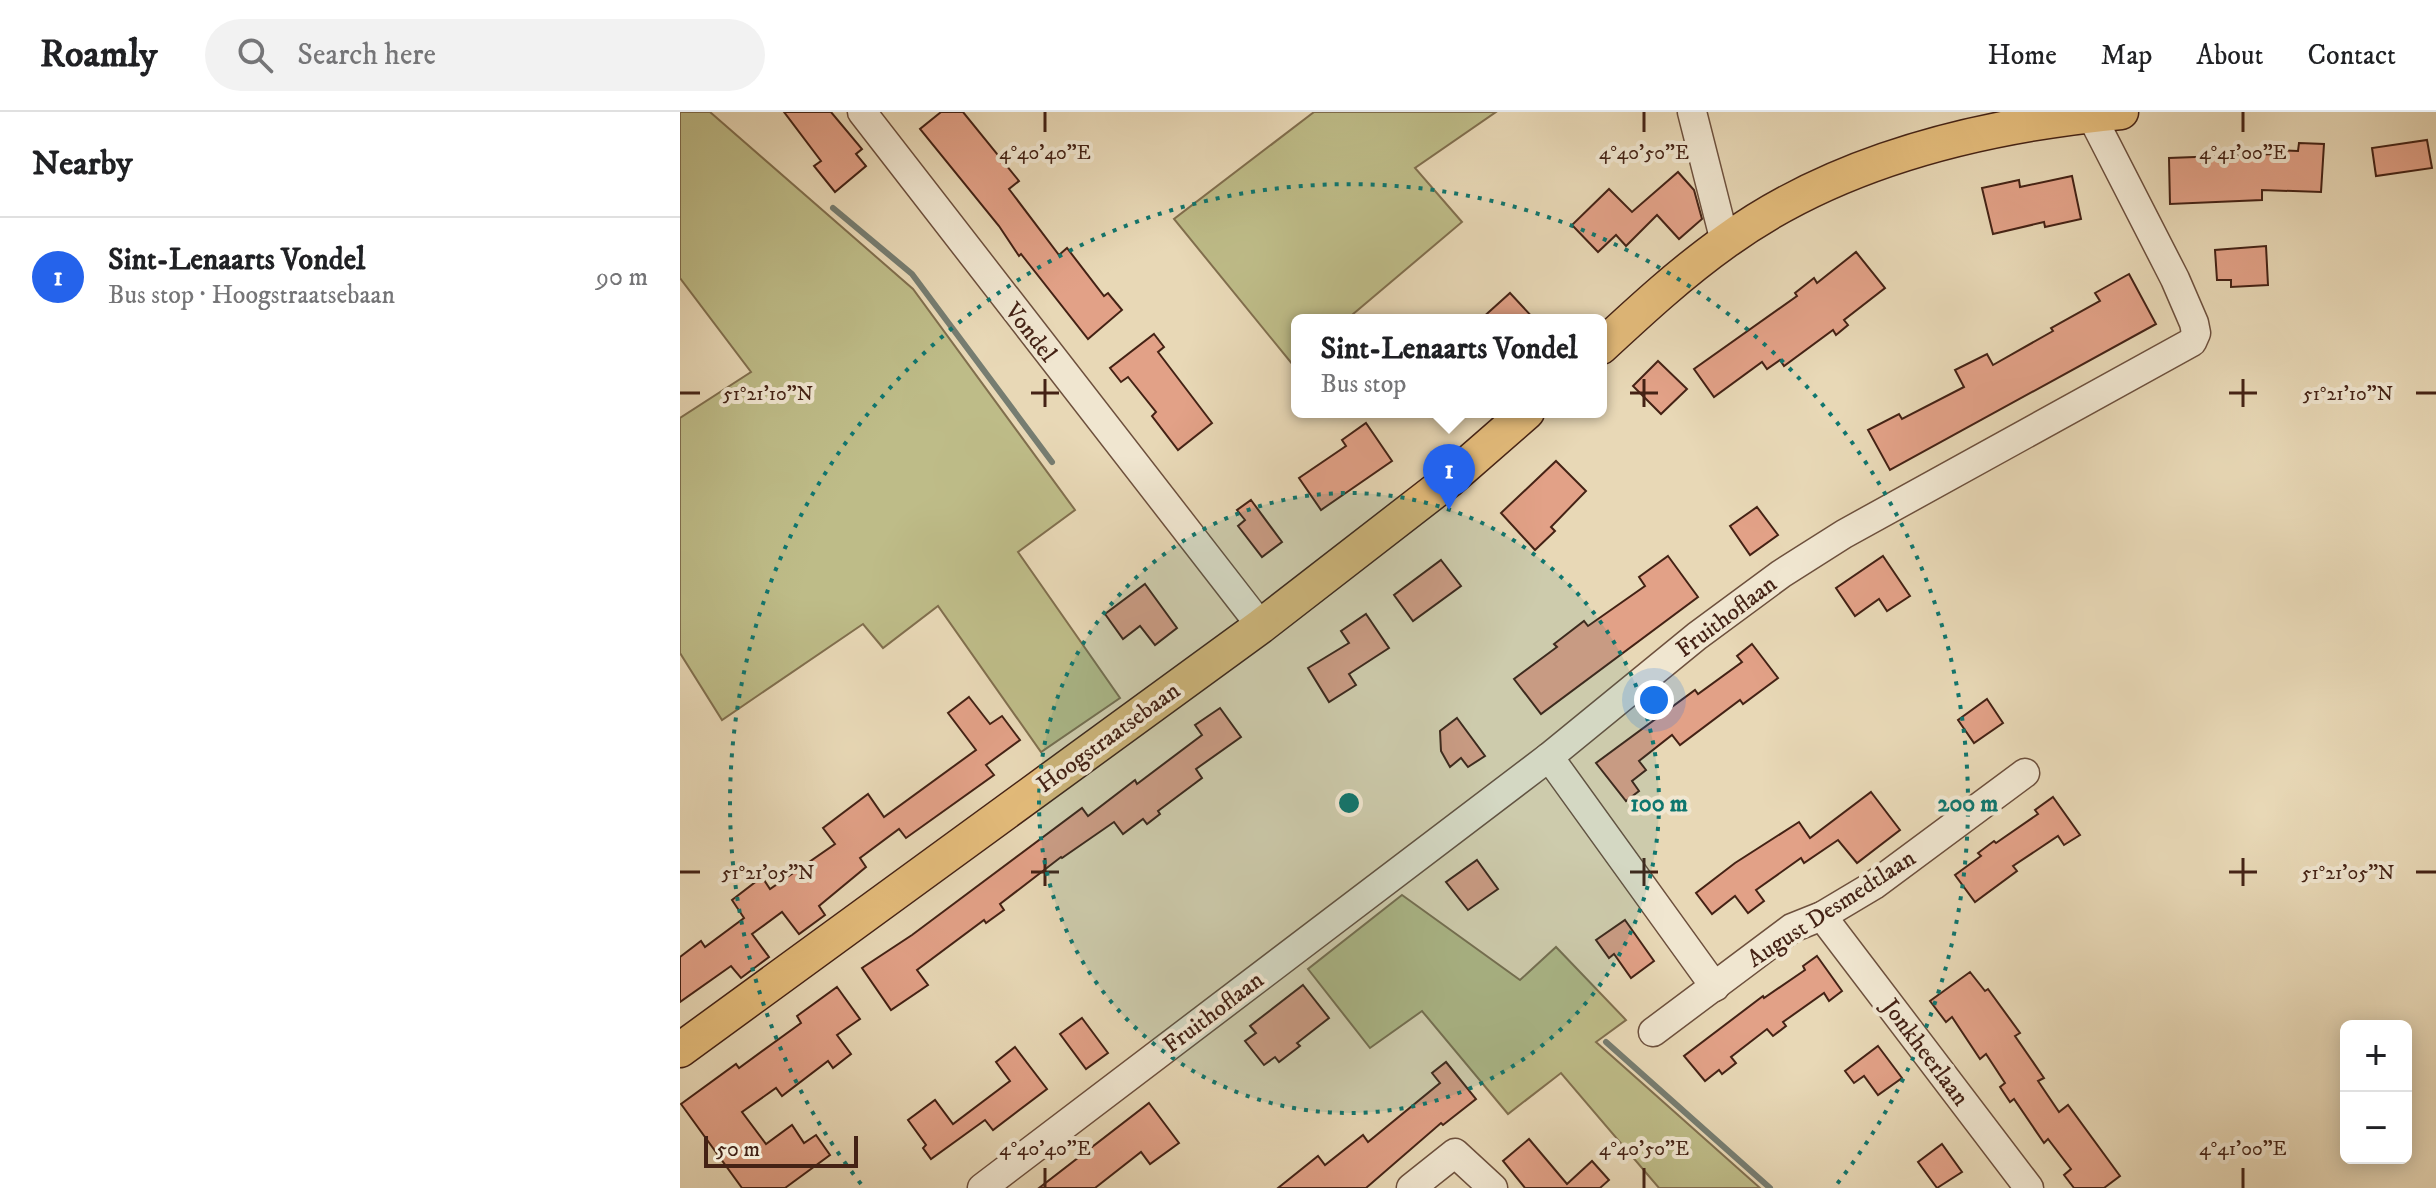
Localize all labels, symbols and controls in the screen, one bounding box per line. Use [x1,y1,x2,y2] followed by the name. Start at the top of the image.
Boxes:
[205,19,765,91] search box
[40,31,157,79] text: Roamly
[233,33,277,77] icon: search
[297,37,436,74] text: Search here
[1988,38,2057,73] text: Home
[2101,38,2152,73] text: Map
[2196,38,2263,73] text: About
[2307,38,2396,73] text: Contact
[999,141,1091,166] text: 4°40'40"E
[1599,141,1689,166] text: 4°40'50"E
[2199,141,2287,166] text: 4°41'00"E
[32,143,133,185] text: Nearby
[108,242,365,279] text: Sint-Lenaarts Vondel
[53,261,63,294] text: 1
[596,261,648,294] text: 90 m
[108,279,395,312] text: Bus stop · Hoogstraatsebaan
[997,296,1063,369] street label: Vondel
[1291,314,1607,418] popup
[1320,331,1578,368] text: Sint-Lenaarts Vondel
[1320,368,1406,401] text: Bus stop
[723,382,813,407] text: 51°21'10"N
[2303,382,2393,407] text: 51°21'10"N
[1423,444,1475,510] pin: 1
[1670,569,1783,664] street label: Fruithoflaan
[1031,676,1186,800] street label: Hoogstraatsebaan
[1634,680,1674,720] your location
[1335,789,1363,817] centre of rings
[1630,789,1688,819] text: 100 m
[1938,789,1998,819] text: 200 m
[1742,843,1922,974] street label: August Desmedtlaan
[721,861,815,886] text: 51°21'05"N
[2301,861,2395,886] text: 51°21'05"N
[1157,965,1270,1060] street label: Fruithoflaan
[1874,991,1976,1113] street label: Jonkheerlaan
[2340,1020,2412,1164] map controls
[2340,1020,2412,1092] button: +
[2340,1092,2412,1164] button: −
[704,1132,858,1168] scale bar
[716,1136,760,1163] text: 50 m
[999,1137,1091,1162] text: 4°40'40"E
[1599,1137,1689,1162] text: 4°40'50"E
[2199,1137,2287,1162] text: 4°41'00"E

